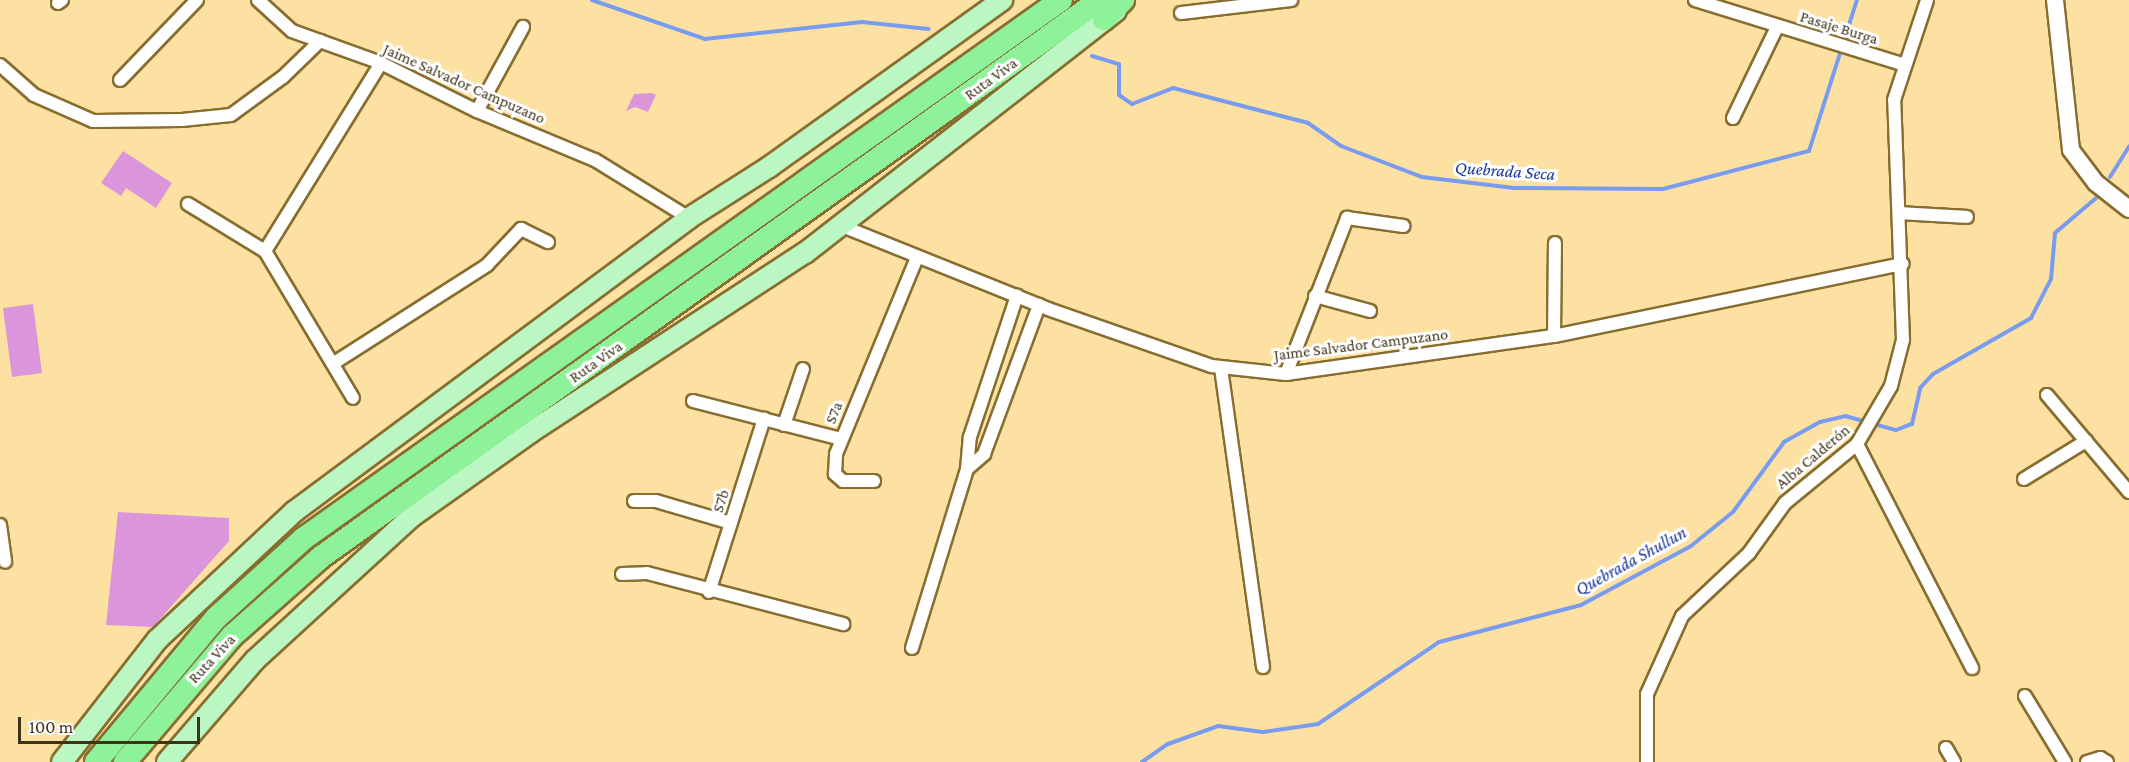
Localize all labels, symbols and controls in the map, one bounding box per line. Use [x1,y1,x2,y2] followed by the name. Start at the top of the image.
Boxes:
[1798,7,1880,49] street label: Pasaje Burga
[380,40,548,128] street label: Jaime Salvador Campuzano
[961,53,1021,105] street label: Ruta Viva
[1454,157,1556,185] water label: Quebrada Seca
[1273,325,1449,365] street label: Jaime Salvador Campuzano
[566,337,626,387] street label: Ruta Viva
[821,399,847,427] street label: S7a
[1772,421,1854,493] street label: Alba Calderón
[708,487,734,515] street label: S7b
[1572,522,1690,600] water label: Quebrada Shullun
[184,630,240,688] street label: Ruta Viva
[21,705,202,743] scale bar
[29,717,73,737] text: 100 m

